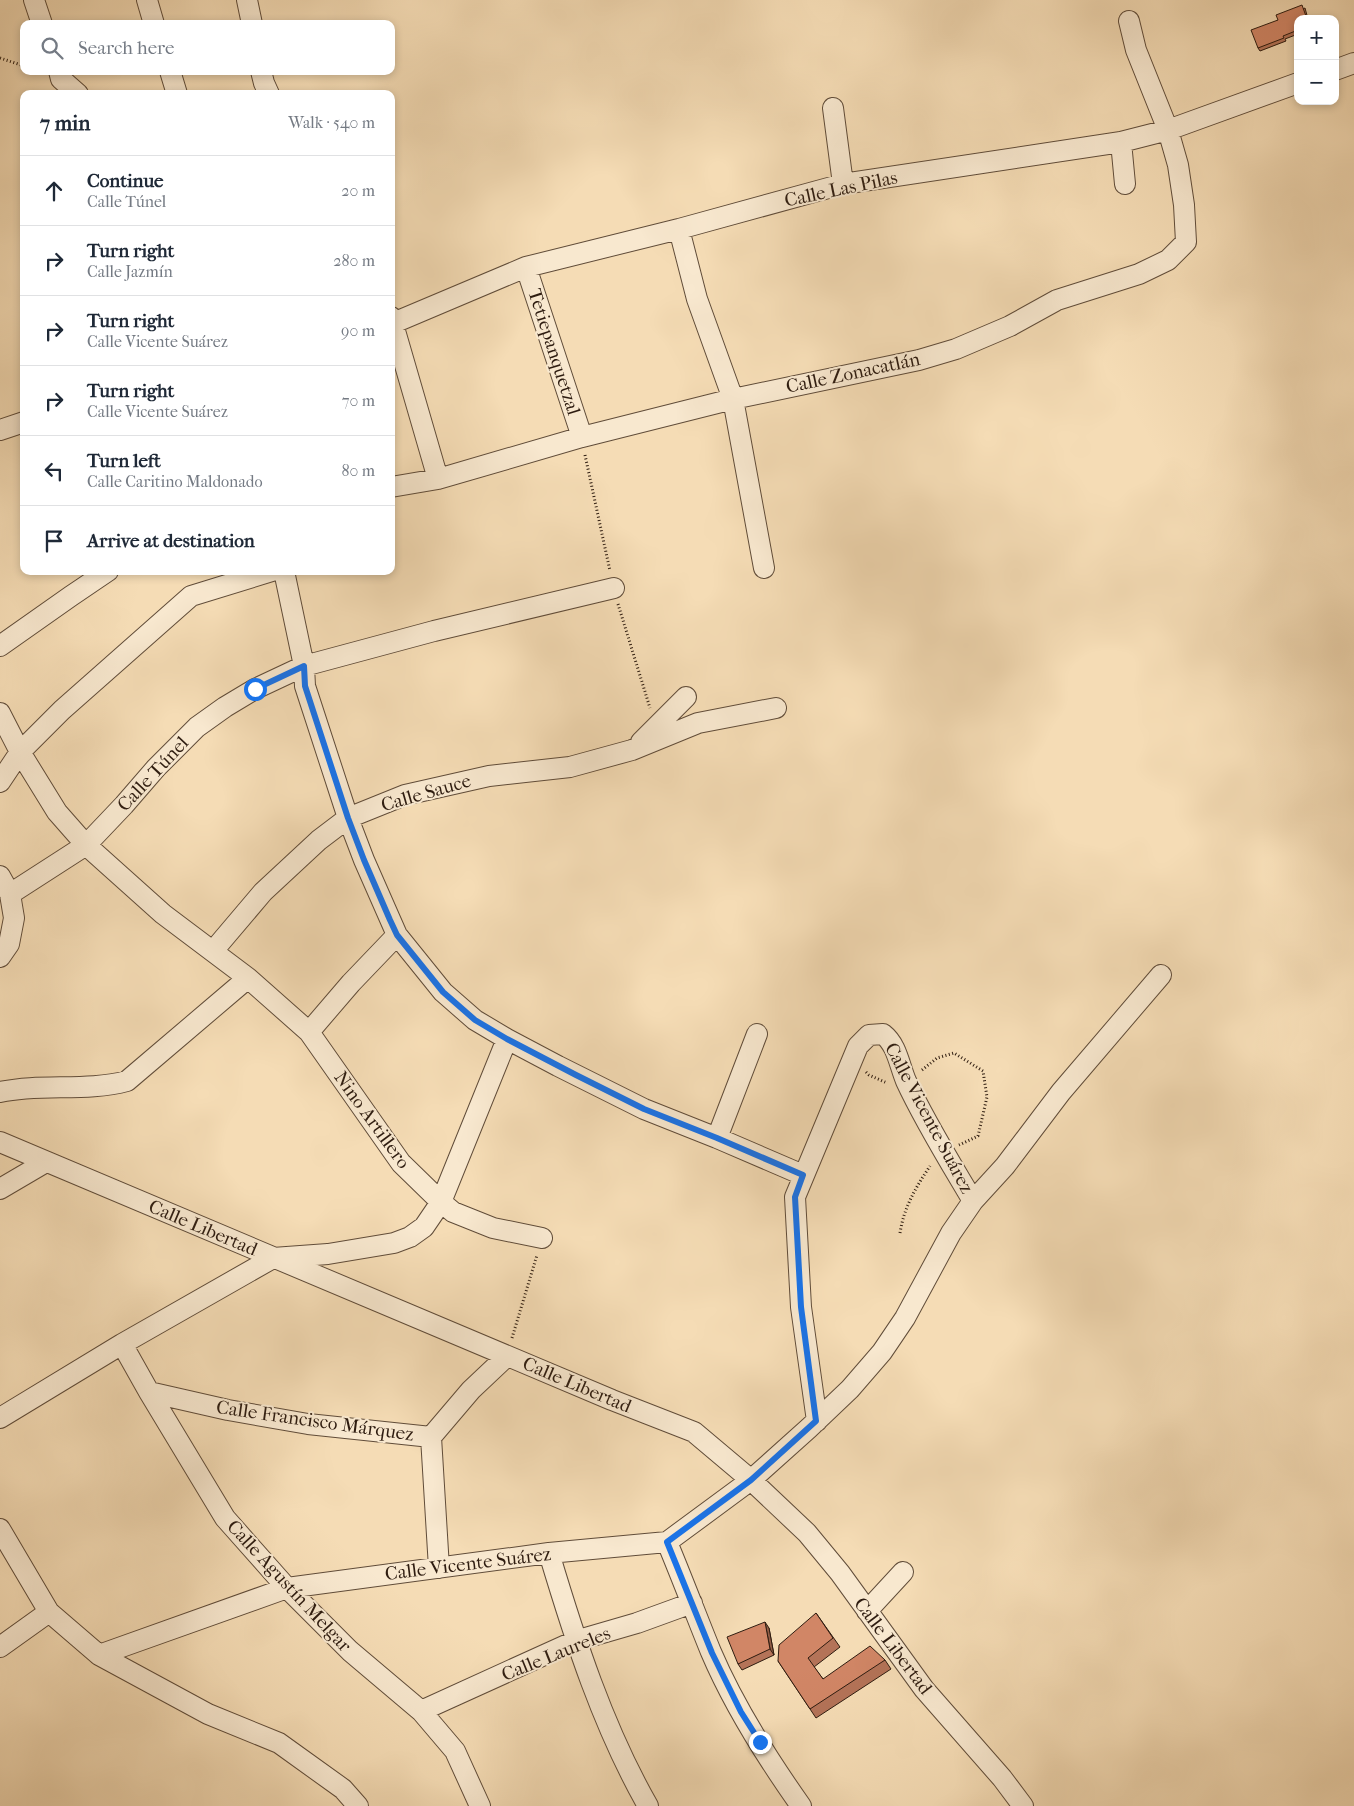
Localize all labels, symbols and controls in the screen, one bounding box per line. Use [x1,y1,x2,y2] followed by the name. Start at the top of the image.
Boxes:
[1294,15,1339,105] map controls
[1294,15,1339,60] button: +
[20,20,395,75] search box
[38,34,66,62] icon: search
[78,37,174,59] text: Search here
[1294,60,1339,105] button: −
[40,111,91,135] text: 7 min
[288,113,375,132] text: Walk · 540 m
[783,166,899,212] street label: Calle Las Pilas
[87,170,163,192] text: Continue
[40,177,68,205] icon: ahead
[341,181,375,200] text: 20 m
[87,192,166,211] text: Calle Túnel
[87,240,174,262] text: Turn right
[40,247,68,275] icon: right
[333,251,375,270] text: 280 m
[87,262,173,281] text: Calle Jazmín
[523,286,585,418] street label: Tetiepanquetzal
[87,310,174,332] text: Turn right
[40,317,68,345] icon: right
[341,321,375,340] text: 90 m
[87,332,228,351] text: Calle Vicente Suárez
[784,348,922,398] street label: Calle Zonacatlán
[87,380,174,402] text: Turn right
[40,387,68,415] icon: right
[342,391,375,410] text: 70 m
[87,402,228,421] text: Calle Vicente Suárez
[87,450,161,472] text: Turn left
[40,457,68,485] icon: left
[341,461,375,480] text: 80 m
[87,472,263,491] text: Calle Caritino Maldonado
[40,527,68,555] icon: arrive
[87,530,255,552] text: Arrive at destination
[244,678,267,701] route start
[113,732,193,816] street label: Calle Túnel
[379,770,473,816] street label: Calle Sauce
[880,1039,978,1197] street label: Calle Vicente Suárez
[329,1067,415,1173] street label: Nino Artillero
[145,1195,261,1261] street label: Calle Libertad
[519,1352,635,1418] street label: Calle Libertad
[215,1396,415,1446] street label: Calle Francisco Márquez
[222,1516,356,1657] street label: Calle Agustín Melgar
[384,1543,552,1585] street label: Calle Vicente Suárez
[849,1593,937,1699] street label: Calle Libertad
[498,1622,614,1686] street label: Calle Laureles
[749,1731,772,1754] route end

